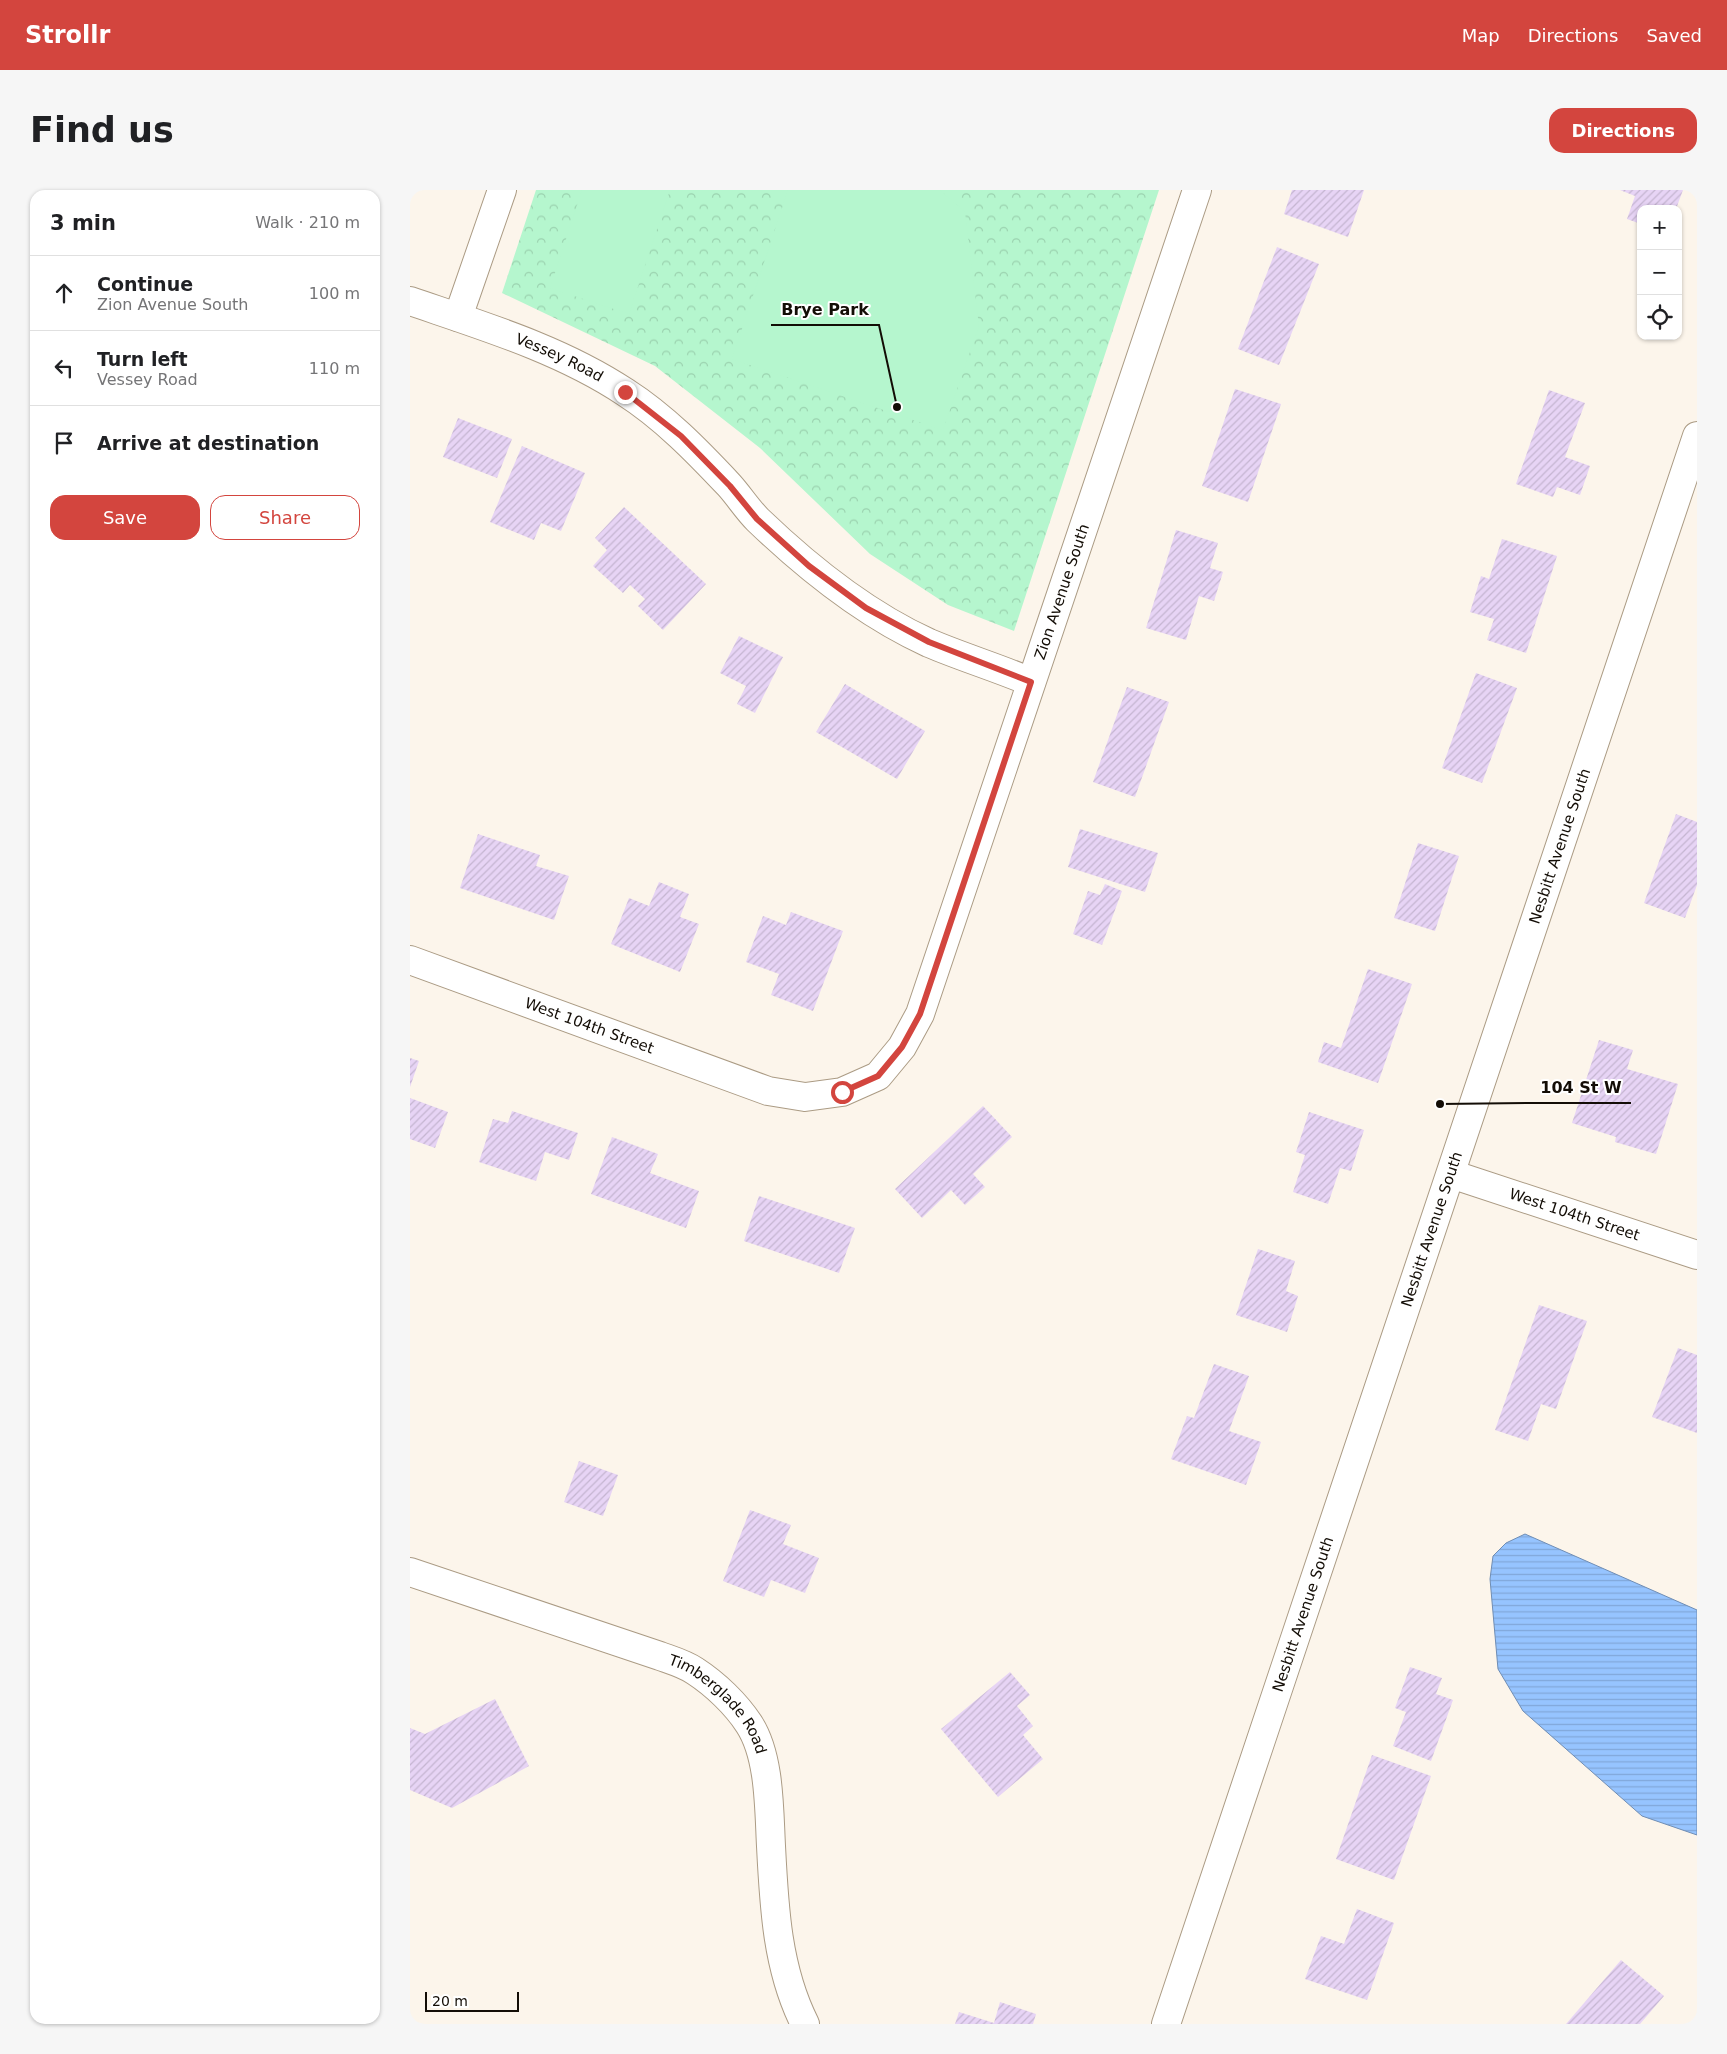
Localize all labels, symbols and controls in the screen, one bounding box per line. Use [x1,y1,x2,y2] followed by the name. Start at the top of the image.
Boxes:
[25,21,110,49] text: Strollr
[1462,25,1500,46] text: Map
[1528,25,1618,46] text: Directions
[1646,25,1702,46] text: Saved
[1549,108,1697,153] button: Directions
[30,110,174,150] text: Find us
[1637,205,1682,340] map controls
[1637,205,1682,250] button: +
[50,211,116,235] text: 3 min
[255,213,360,232] text: Walk · 210 m
[1637,250,1682,295] button: −
[97,273,193,295] text: Continue
[50,279,78,307] icon: ahead
[309,284,360,303] text: 100 m
[771,294,879,325] callout: Brye Park
[97,295,248,314] text: Zion Avenue South
[1637,295,1682,340] button: locate
[781,300,869,319] text: Brye Park
[513,330,607,386] street label: Vessey Road
[97,348,188,370] text: Turn left
[50,354,78,382] icon: left
[309,359,360,378] text: 110 m
[97,370,198,389] text: Vessey Road
[614,381,637,404] route end
[50,429,78,457] icon: arrive
[97,432,319,454] text: Arrive at destination
[50,495,200,540] button: Save
[210,495,360,540] button: Share
[1031,522,1093,662] street label: Zion Avenue South
[1526,766,1594,926] street label: Nesbitt Avenue South
[522,994,656,1058] street label: West 104th Street
[1530,1072,1631,1103] callout: 104 St W
[1540,1078,1622,1097] text: 104 St W
[831,1081,854,1104] route start
[1397,1149,1466,1309] street label: Nesbitt Avenue South
[1507,1185,1642,1245] street label: West 104th Street
[1269,1534,1337,1694] street label: Nesbitt Avenue South
[665,1650,770,1756] street label: Timberglade Road
[425,1989,519,2012] scale bar
[432,1993,468,2009] text: 20 m

